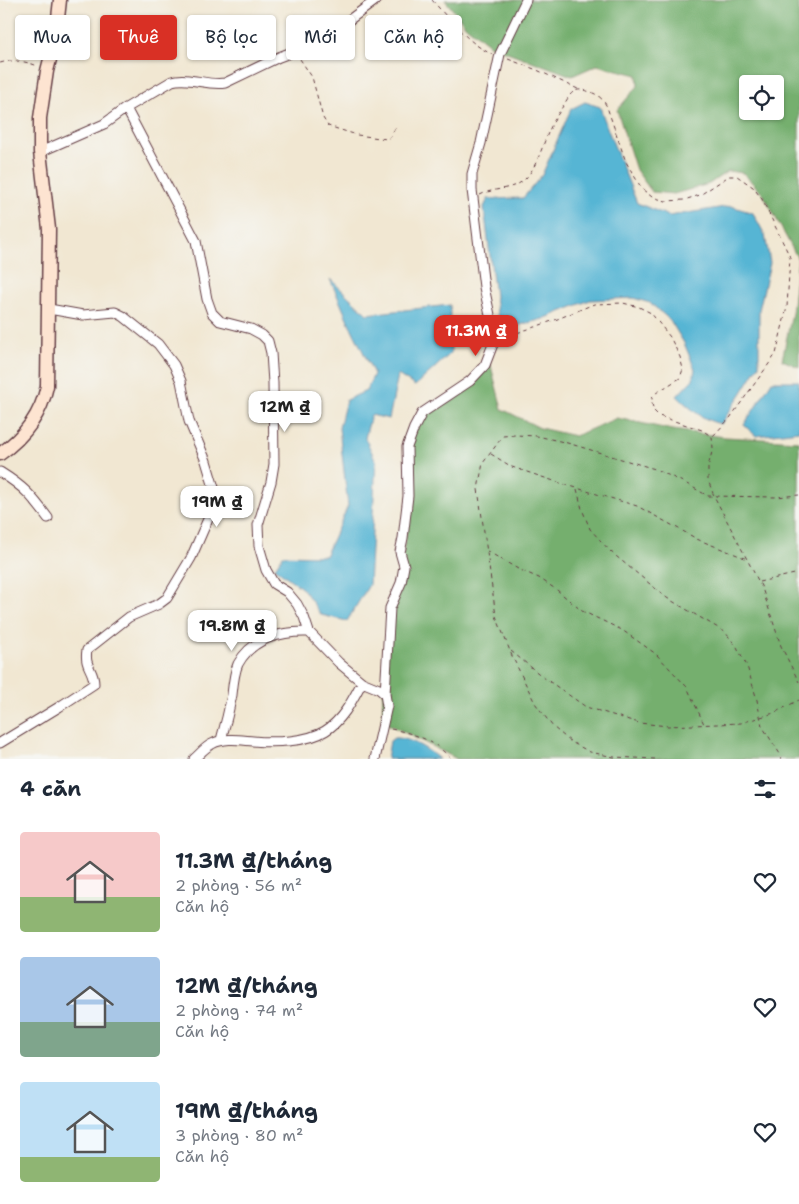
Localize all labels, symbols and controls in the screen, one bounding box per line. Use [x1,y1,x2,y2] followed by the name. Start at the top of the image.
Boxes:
[15,15,90,60] chip: Mua
[100,15,177,60] chip: Thuê
[187,15,276,60] chip: Bộ lọc
[286,15,355,60] chip: Mới
[365,15,462,60] chip: Căn hộ
[739,75,784,120] map controls
[739,75,784,120] button: locate
[430,314,522,357] pin: 11.3M ₫
[445,320,507,341] text: 11.3M ₫
[250,390,320,433] pin: 12M ₫
[259,396,311,417] text: 12M ₫
[182,486,252,528] pin: 19M ₫
[191,491,243,512] text: 19M ₫
[186,610,278,652] pin: 19.8M ₫
[199,615,265,636] text: 19.8M ₫
[20,775,81,803] text: 4 căn
[751,775,779,803] icon: filters
[175,847,332,875] text: 11.3M ₫/tháng
[60,852,120,912] icon: home
[751,868,779,896] icon: heart
[175,875,302,896] text: 2 phòng · 56 m²
[175,896,229,917] text: Căn hộ
[175,972,318,1000] text: 12M ₫/tháng
[60,977,120,1037] icon: home
[751,993,779,1021] icon: heart
[175,1000,303,1021] text: 2 phòng · 74 m²
[175,1021,229,1042] text: Căn hộ
[175,1097,318,1125] text: 19M ₫/tháng
[60,1102,120,1162] icon: home
[751,1118,779,1146] icon: heart
[175,1125,303,1146] text: 3 phòng · 80 m²
[175,1146,229,1167] text: Căn hộ

